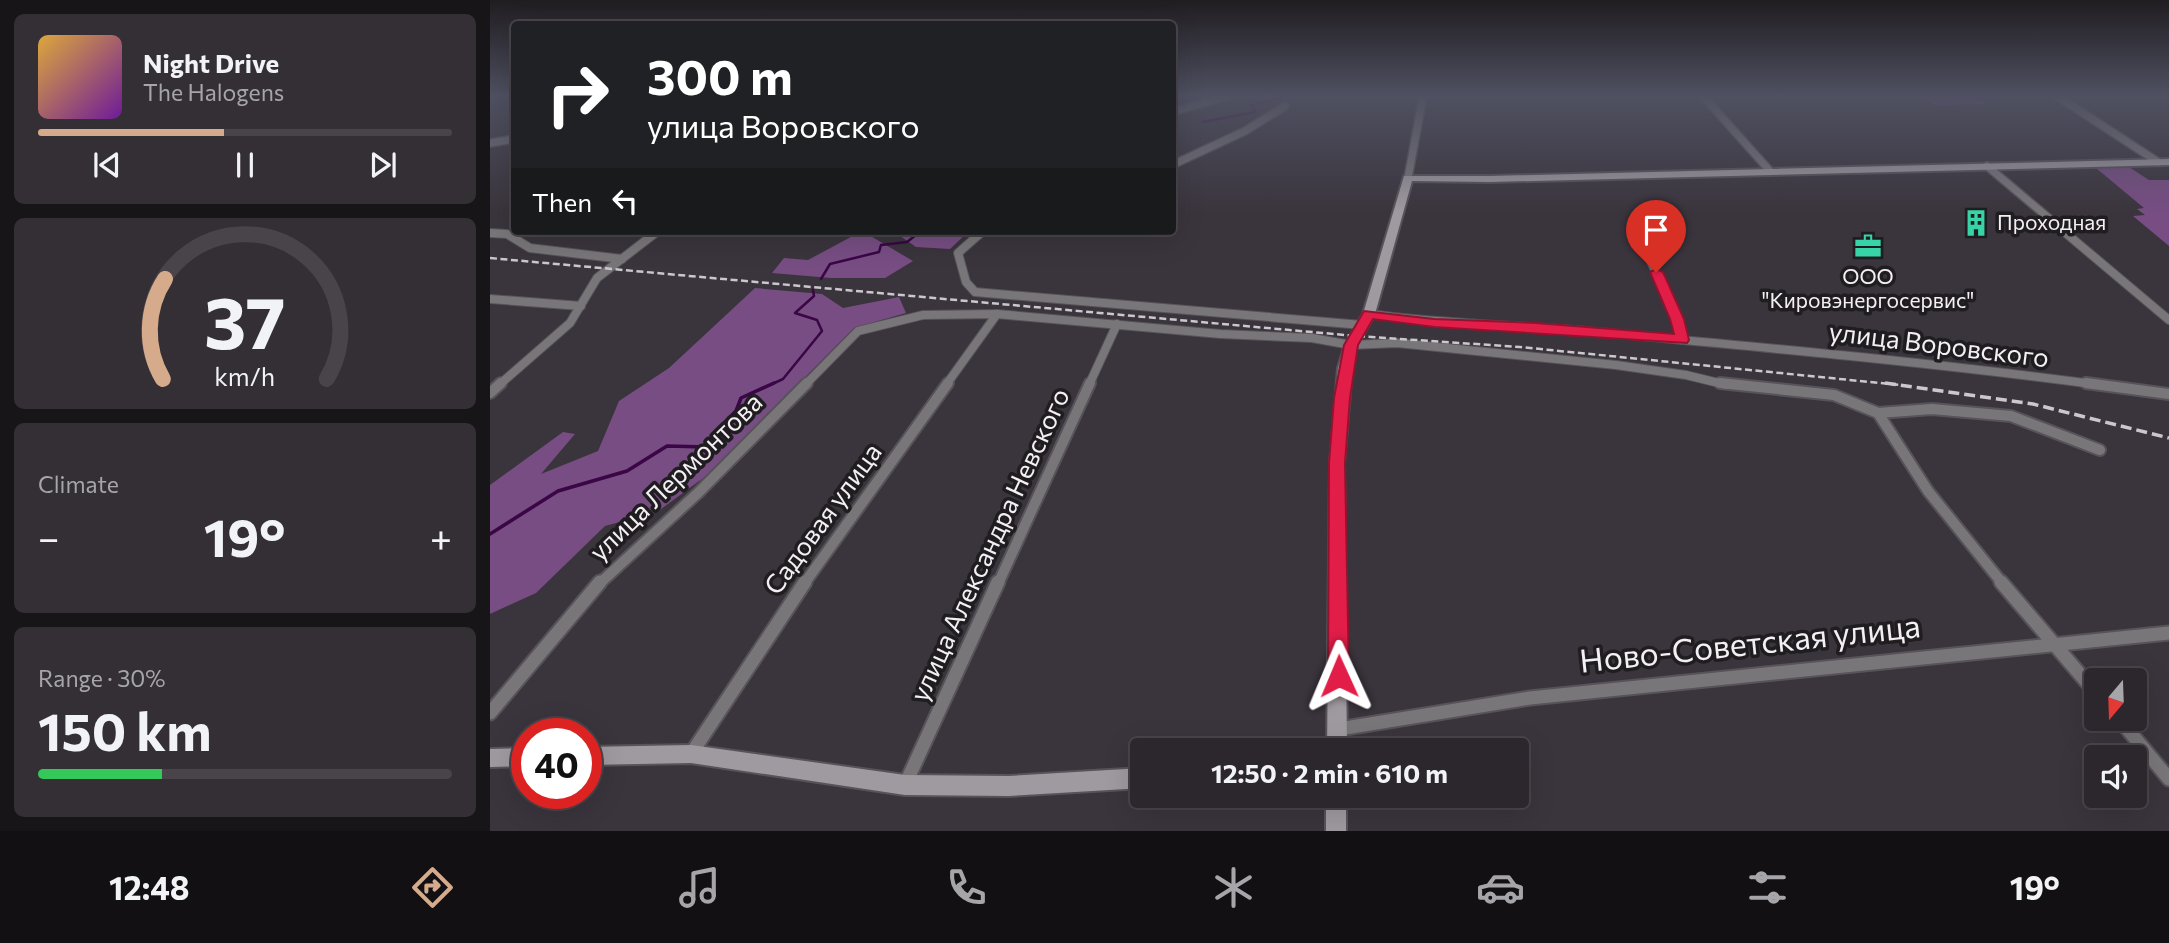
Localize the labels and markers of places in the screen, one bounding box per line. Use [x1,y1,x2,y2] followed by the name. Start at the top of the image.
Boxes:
[1626,200,1686,272] pin
[1961,208,1991,238] building icon: Проходная
[1997,209,2106,234] place label: Проходная
[1853,231,1883,261] office icon: ООО "Кировэнергосервис"
[1762,263,1974,312] place label: ООО "Кировэнергосервис"

